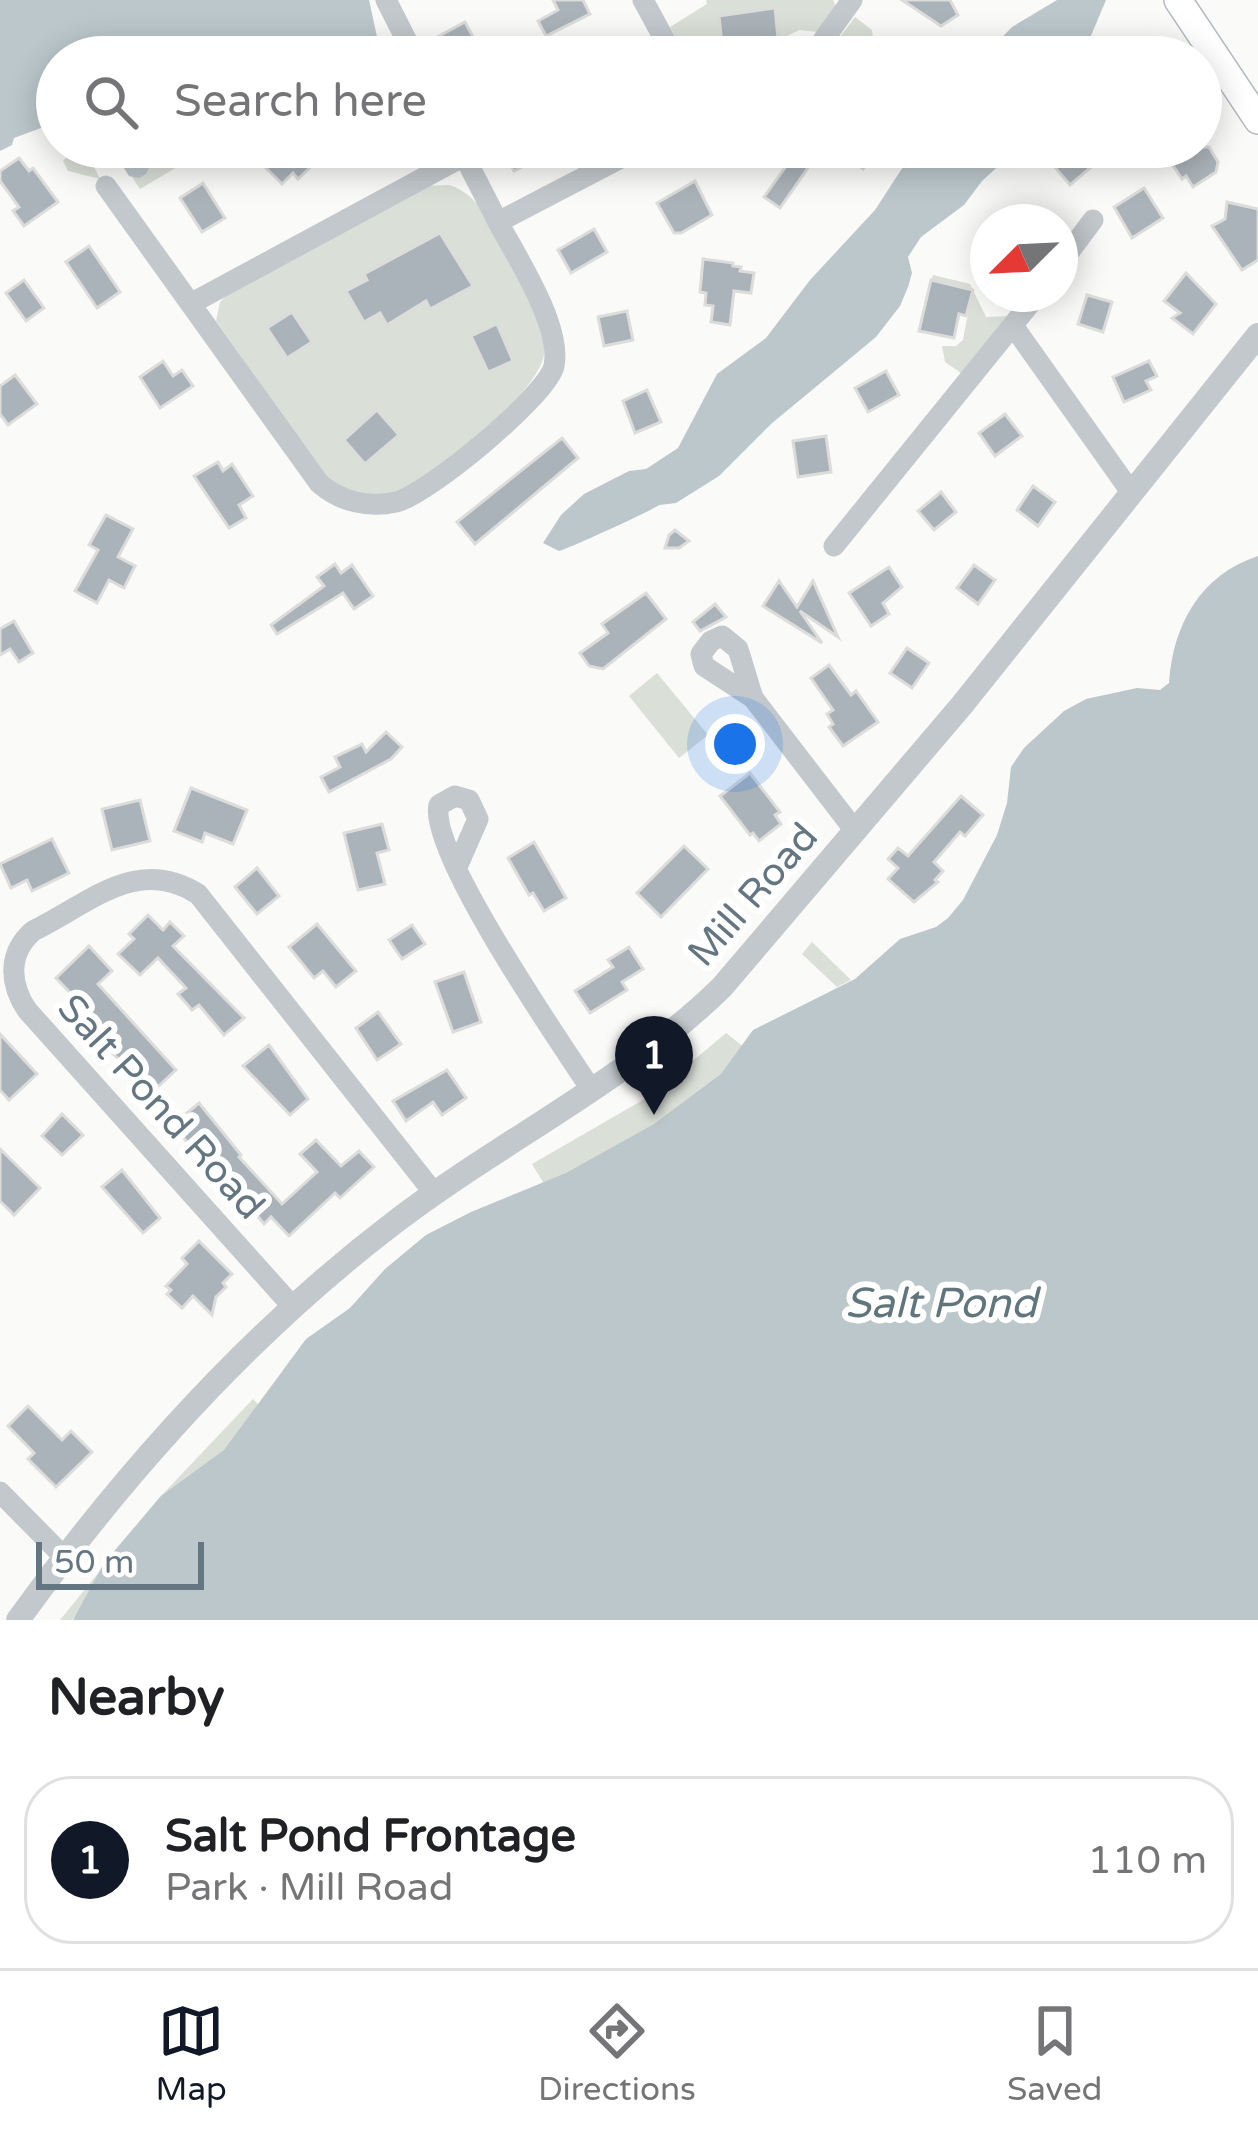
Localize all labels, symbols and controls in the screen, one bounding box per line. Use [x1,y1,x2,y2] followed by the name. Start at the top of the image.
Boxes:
[36,36,1222,168] search box
[78,69,144,135] icon: search
[174,75,427,129] text: Search here
[970,204,1078,312] north arrow
[705,714,765,774] your location
[678,814,828,976] street label: Mill Road
[48,985,274,1229] street label: Salt Pond Road
[615,1016,693,1115] pin: 1
[845,1278,1042,1329] water label: Salt Pond
[36,1536,204,1589] scale bar
[54,1543,134,1582] text: 50 m
[48,1667,225,1729] text: Nearby
[165,1810,576,1864] text: Salt Pond Frontage
[78,1837,102,1884] text: 1
[1088,1837,1207,1884] text: 110 m
[165,1864,453,1911] text: Park · Mill Road
[156,1998,227,2109] tab: Map
[538,1998,696,2109] tab: Directions
[1007,1998,1102,2109] tab: Saved

